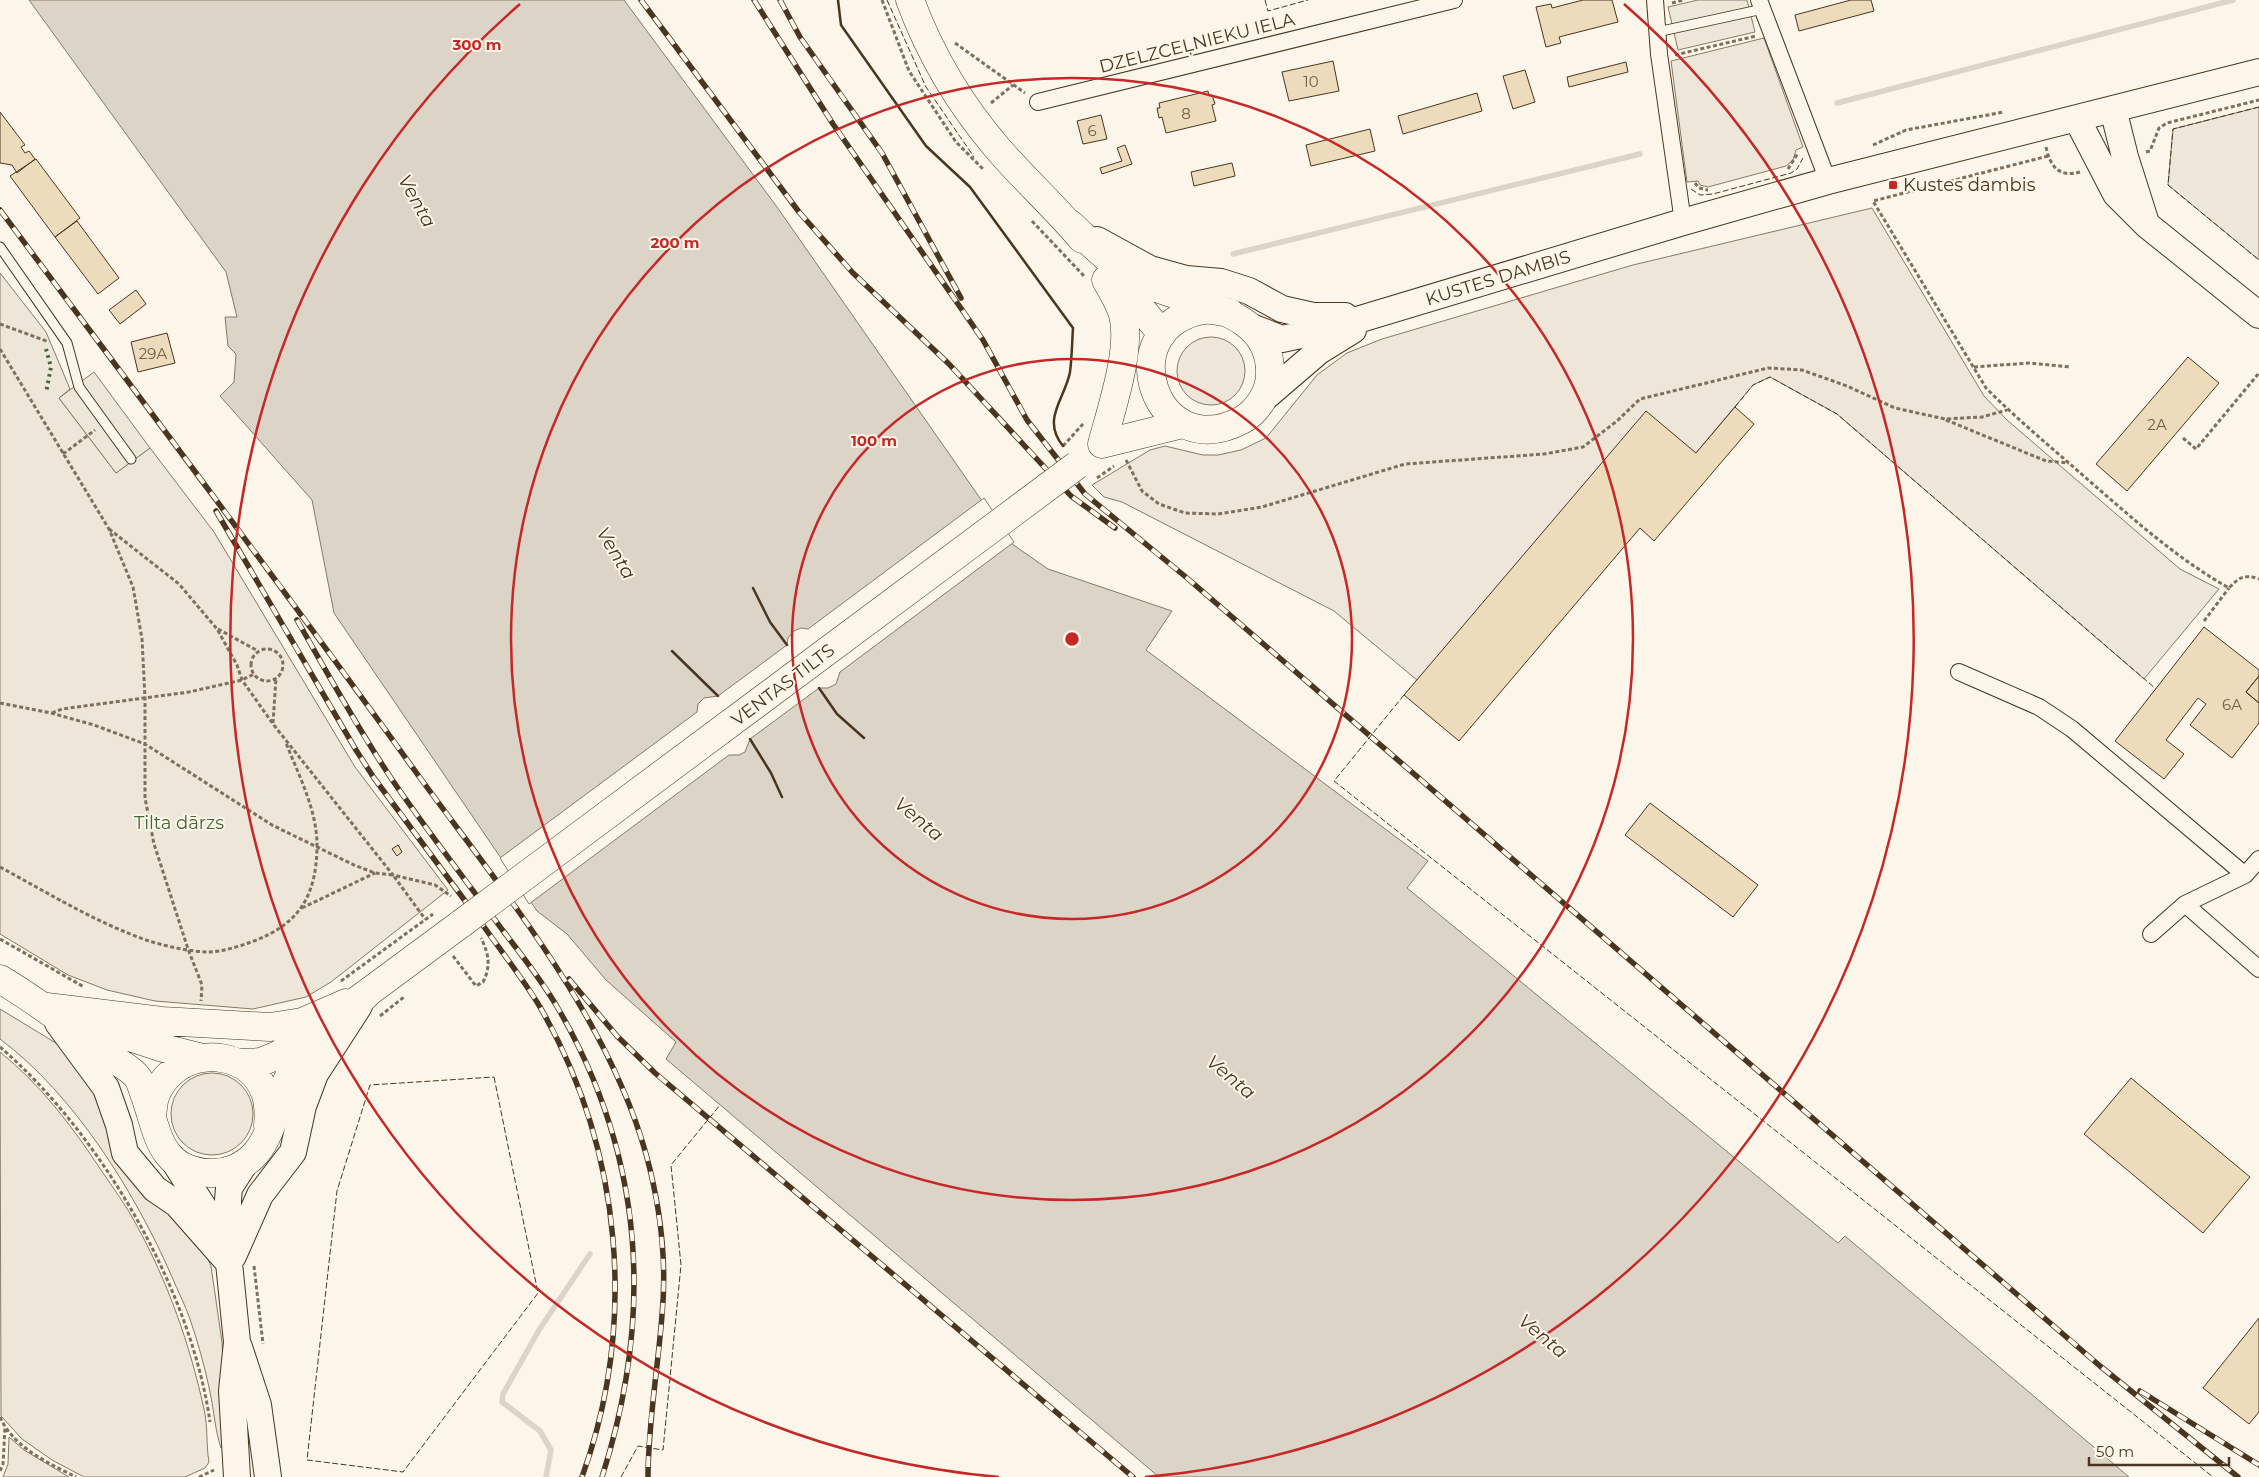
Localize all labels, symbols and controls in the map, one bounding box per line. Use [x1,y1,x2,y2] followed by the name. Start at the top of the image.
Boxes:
[1097,8,1297,79] street label: DZELZCEĻNIEKU IELA
[451,35,502,54] text: 300 m
[1303,72,1319,91] house number: 10
[1181,104,1191,123] house number: 8
[1087,121,1097,140] house number: 6
[393,171,441,232] water label: Venta
[1903,174,2036,196] place label: Kustes dambis
[1887,179,1899,191] marker: Kustes dambis
[650,233,700,252] text: 200 m
[1423,245,1573,311] street label: KUSTES DAMBIS
[139,344,167,363] house number: 29A
[2147,415,2167,434] house number: 2A
[851,431,897,450] text: 100 m
[592,523,641,583] water label: Venta
[1063,630,1081,648] centre of rings
[727,639,839,731] street label: VENTAS TILTS
[2222,695,2242,714] house number: 6A
[890,792,948,846] water label: Venta
[134,812,224,834] park label: Tilta dārzs
[1202,1050,1260,1104] water label: Venta
[1514,1309,1572,1363] water label: Venta
[2089,1434,2229,1466] scale bar
[2096,1442,2134,1461] text: 50 m

